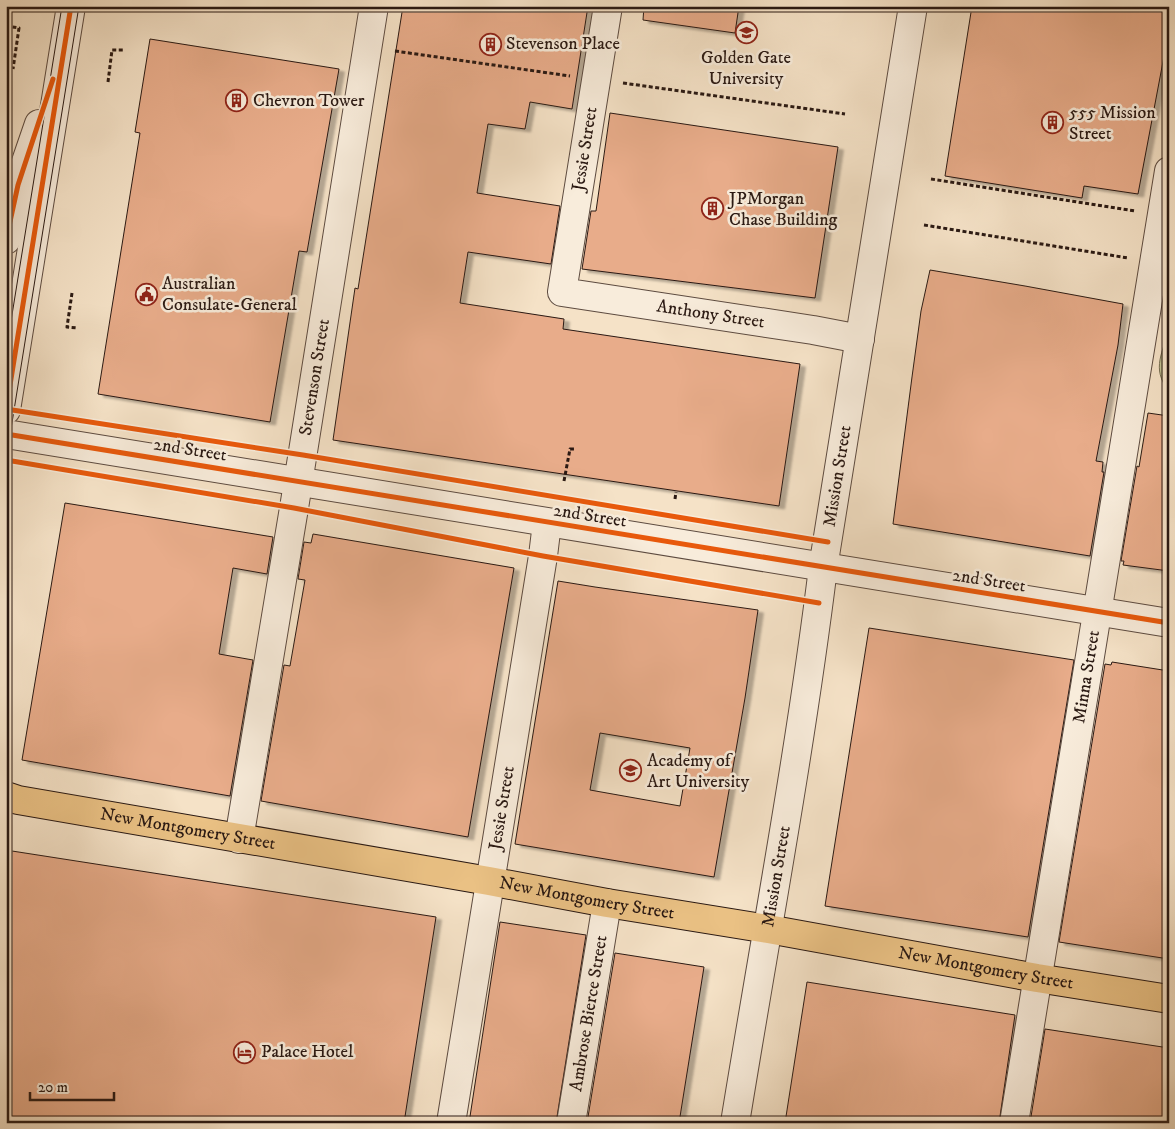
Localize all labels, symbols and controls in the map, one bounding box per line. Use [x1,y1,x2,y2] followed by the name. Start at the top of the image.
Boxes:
[734,21,758,45] school or university icon: Golden Gate University
[478,32,502,56] building icon: Stevenson Place
[506,33,620,55] place label: Stevenson Place
[701,47,791,90] place label: Golden Gate University
[225,89,249,113] building icon: Chevron Tower
[253,90,365,112] place label: Chevron Tower
[1069,102,1156,145] place label: 555 Mission Street
[567,105,603,195] street label: Jessie Street
[1041,111,1065,135] building icon: 555 Mission Street
[727,188,838,231] place label: JPMorgan Chase Building
[701,197,725,221] building icon: JPMorgan Chase Building
[162,273,298,316] place label: Australian Consulate-General
[134,282,158,306] public building icon: Australian Consulate-General
[655,295,766,334] street label: Anthony Street
[295,317,335,437] street label: Stevenson Street
[819,424,857,528] street label: Mission Street
[152,433,228,467] street label: 2nd Street
[552,499,628,533] street label: 2nd Street
[951,564,1027,598] street label: 2nd Street
[1068,628,1105,725] street label: Minna Street
[647,750,750,793] place label: Academy of Art University
[619,759,643,783] school or university icon: Academy of Art University
[484,764,520,854] street label: Jessie Street
[99,803,277,855] street label: New Montgomery Street
[757,824,796,929] street label: Mission Street
[498,872,676,925] street label: New Montgomery Street
[565,934,613,1093] street label: Ambrose Bierce Street
[896,942,1075,995] street label: New Montgomery Street
[233,1040,257,1064] hotel icon: Palace Hotel
[261,1041,354,1063] place label: Palace Hotel
[30,1069,114,1101] scale bar
[38,1078,68,1097] text: 20 m

